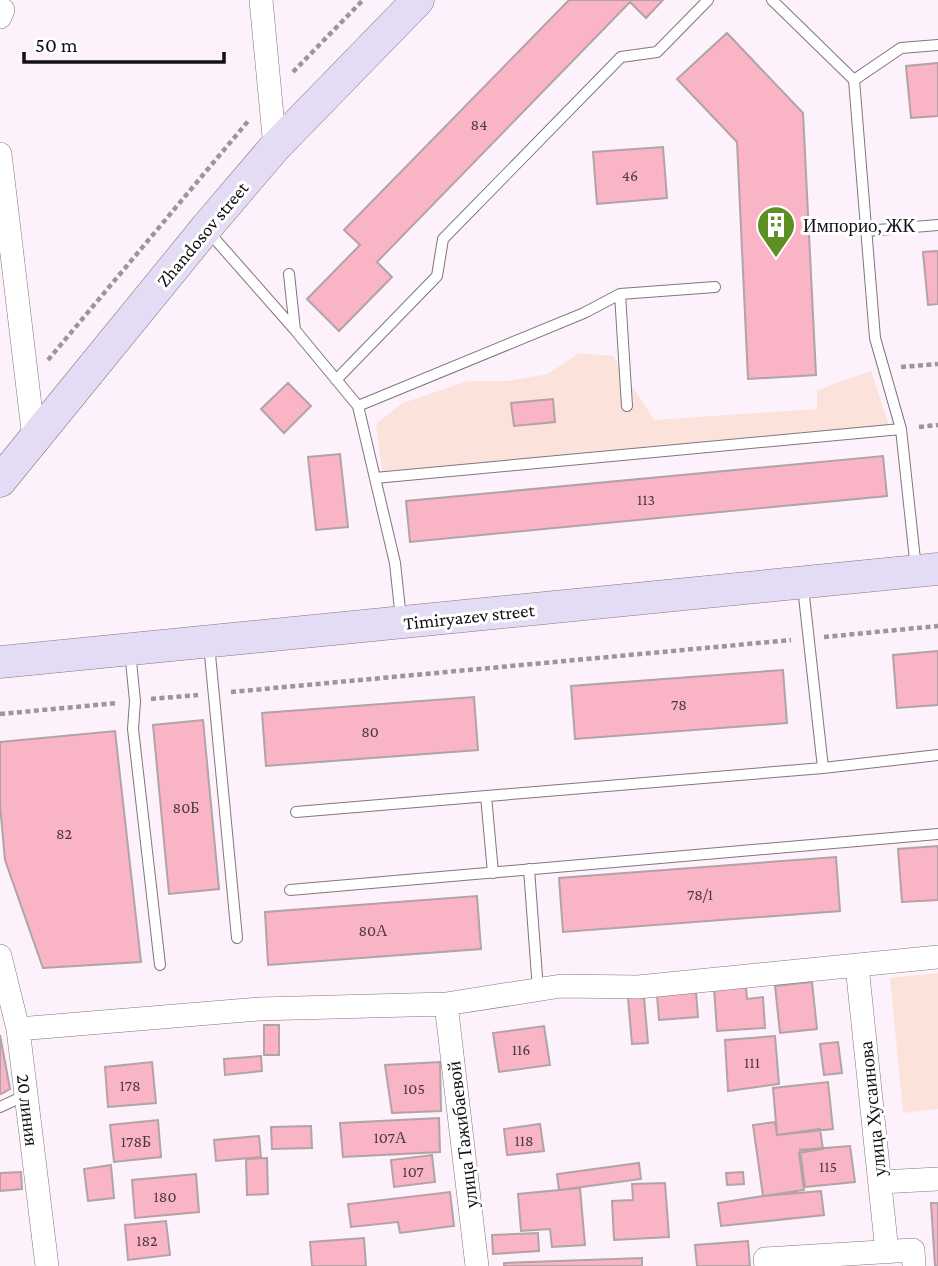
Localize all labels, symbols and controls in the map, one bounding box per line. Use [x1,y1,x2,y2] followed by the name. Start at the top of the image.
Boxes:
[24,21,224,65] scale bar
[35,33,78,57] text: 50 m
[471,116,487,133] house number: 84
[622,167,638,184] house number: 46
[152,177,253,291] street label: Zhandosov street
[755,204,797,259] building icon: Импорио, ЖК
[803,215,916,236] place label: Импорио, ЖК
[637,491,655,508] house number: 113
[403,599,536,634] street label: Timiryazev street
[671,696,687,713] house number: 78
[361,723,379,740] house number: 80
[173,799,199,816] house number: 80Б
[56,825,72,842] house number: 82
[687,886,713,903] house number: 78/1
[358,922,388,939] house number: 80А
[855,1040,890,1178] street label: улица Хусаинова
[512,1041,530,1058] house number: 116
[744,1054,760,1071] house number: 111
[443,1060,482,1210] street label: улица Тажибаевой
[13,1073,42,1147] street label: 20 линия
[119,1077,141,1094] house number: 178
[403,1080,425,1097] house number: 105
[374,1129,407,1146] house number: 107А
[514,1132,534,1149] house number: 118
[121,1133,151,1150] house number: 178Б
[819,1158,837,1175] house number: 115
[402,1163,424,1180] house number: 107
[154,1188,176,1205] house number: 180
[136,1232,158,1249] house number: 182

